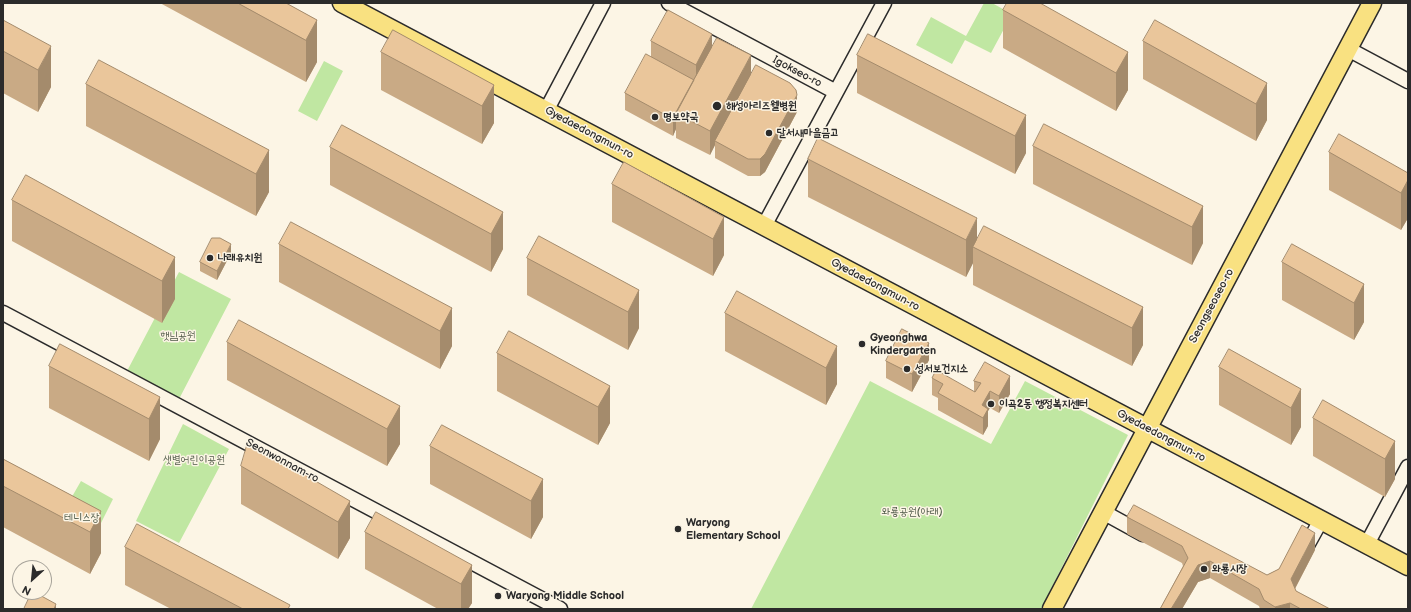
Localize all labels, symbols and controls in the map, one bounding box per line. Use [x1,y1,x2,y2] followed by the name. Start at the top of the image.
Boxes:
[770,54,824,90] street label: Igokseo-ro
[726,99,797,113] place label: 해성아리즈웰병원
[711,100,723,112] marker: 해성아리즈웰병원
[542,104,636,162] street label: Gyedaedongmun-ro
[663,110,698,124] place label: 명보약국
[650,112,660,122] marker: 명보약국
[777,126,839,140] place label: 달서새마을금고
[764,128,774,138] marker: 달서새마을금고
[218,251,262,265] place label: 나래유치원
[205,253,215,263] marker: 나래유치원
[828,256,922,314] street label: Gyedaedongmun-ro
[1187,267,1237,345] street label: Seongseoseo-ro
[160,329,196,343] park label: 햇님공원
[870,331,936,357] place label: Gyeonghwa Kindergarten
[857,339,867,349] marker: Gyeonghwa Kindergarten
[915,362,968,376] place label: 성서보건지소
[902,364,912,374] marker: 성서보건지소
[999,397,1088,411] place label: 이곡2동 행정복지센터
[986,399,996,409] marker: 이곡2동 행정복지센터
[1114,407,1208,465] street label: Gyedaedongmun-ro
[243,436,321,486] street label: Seonwonnam-ro
[163,453,225,467] park label: 샛별어린이공원
[881,505,943,519] park label: 와룡공원(아래)
[64,511,100,525] park label: 테니스장
[686,516,781,542] place label: Waryong Elementary School
[673,524,683,534] marker: Waryong Elementary School
[12,560,52,600] north arrow
[1212,562,1247,576] place label: 와룡시장
[1199,564,1209,574] marker: 와룡시장
[20,583,33,598] text: N
[506,589,624,603] place label: Waryong Middle School
[493,591,503,601] marker: Waryong Middle School

